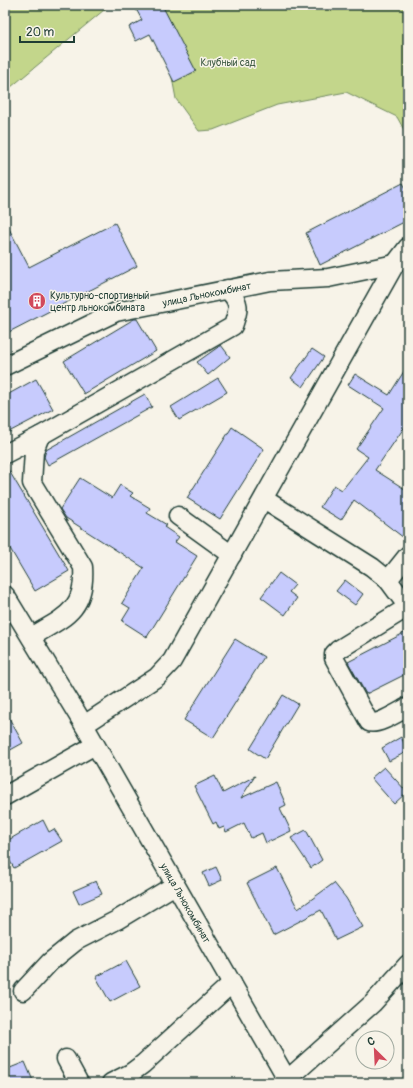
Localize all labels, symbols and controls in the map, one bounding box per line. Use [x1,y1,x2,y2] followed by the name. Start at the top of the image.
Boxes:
[20,18,74,44] scale bar
[26,25,55,40] text: 20 m
[200,57,256,69] park label: Клубный сад
[161,280,252,310] street label: улица Льнокомбинат
[50,290,150,314] place label: Культурно-спортивный центр льнокомбината
[27,291,47,311] building icon: Культурно-спортивный центр льнокомбината
[157,860,213,945] street label: улица Льнокомбинат
[355,1030,395,1070] north arrow
[365,1034,377,1049] text: С

